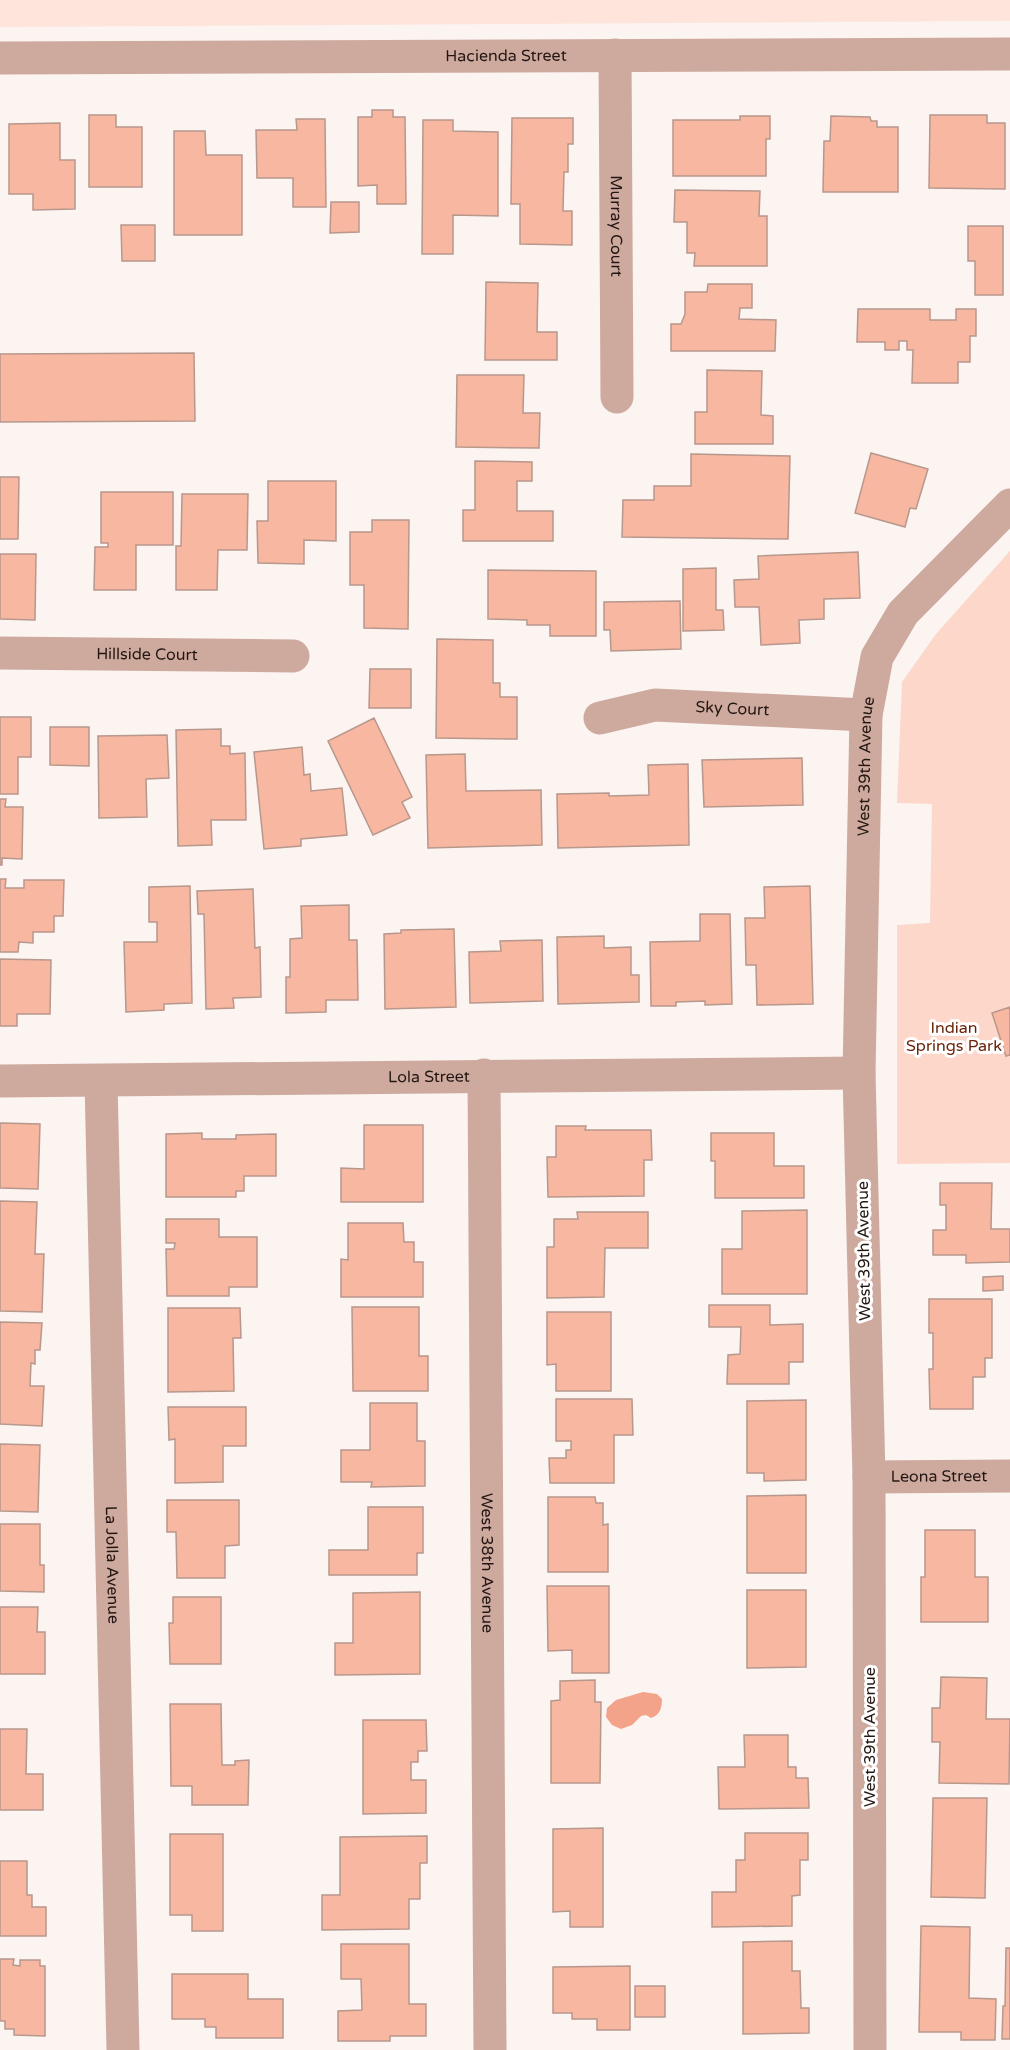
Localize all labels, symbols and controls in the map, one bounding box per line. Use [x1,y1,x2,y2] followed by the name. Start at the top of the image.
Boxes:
[445,46,567,66] street label: Hacienda Street
[606,175,626,277] street label: Murray Court
[96,644,198,665] street label: Hillside Court
[854,695,879,836] street label: West 39th Avenue
[695,697,770,720] street label: Sky Court
[906,1018,1002,1056] park label: Indian Springs Park
[388,1067,470,1087] street label: Lola Street
[853,1181,875,1321] street label: West 39th Avenue
[891,1466,987,1487] street label: Leona Street
[477,1493,497,1633] street label: West 38th Avenue
[101,1506,123,1624] street label: La Jolla Avenue
[860,1667,880,1807] street label: West 39th Avenue

